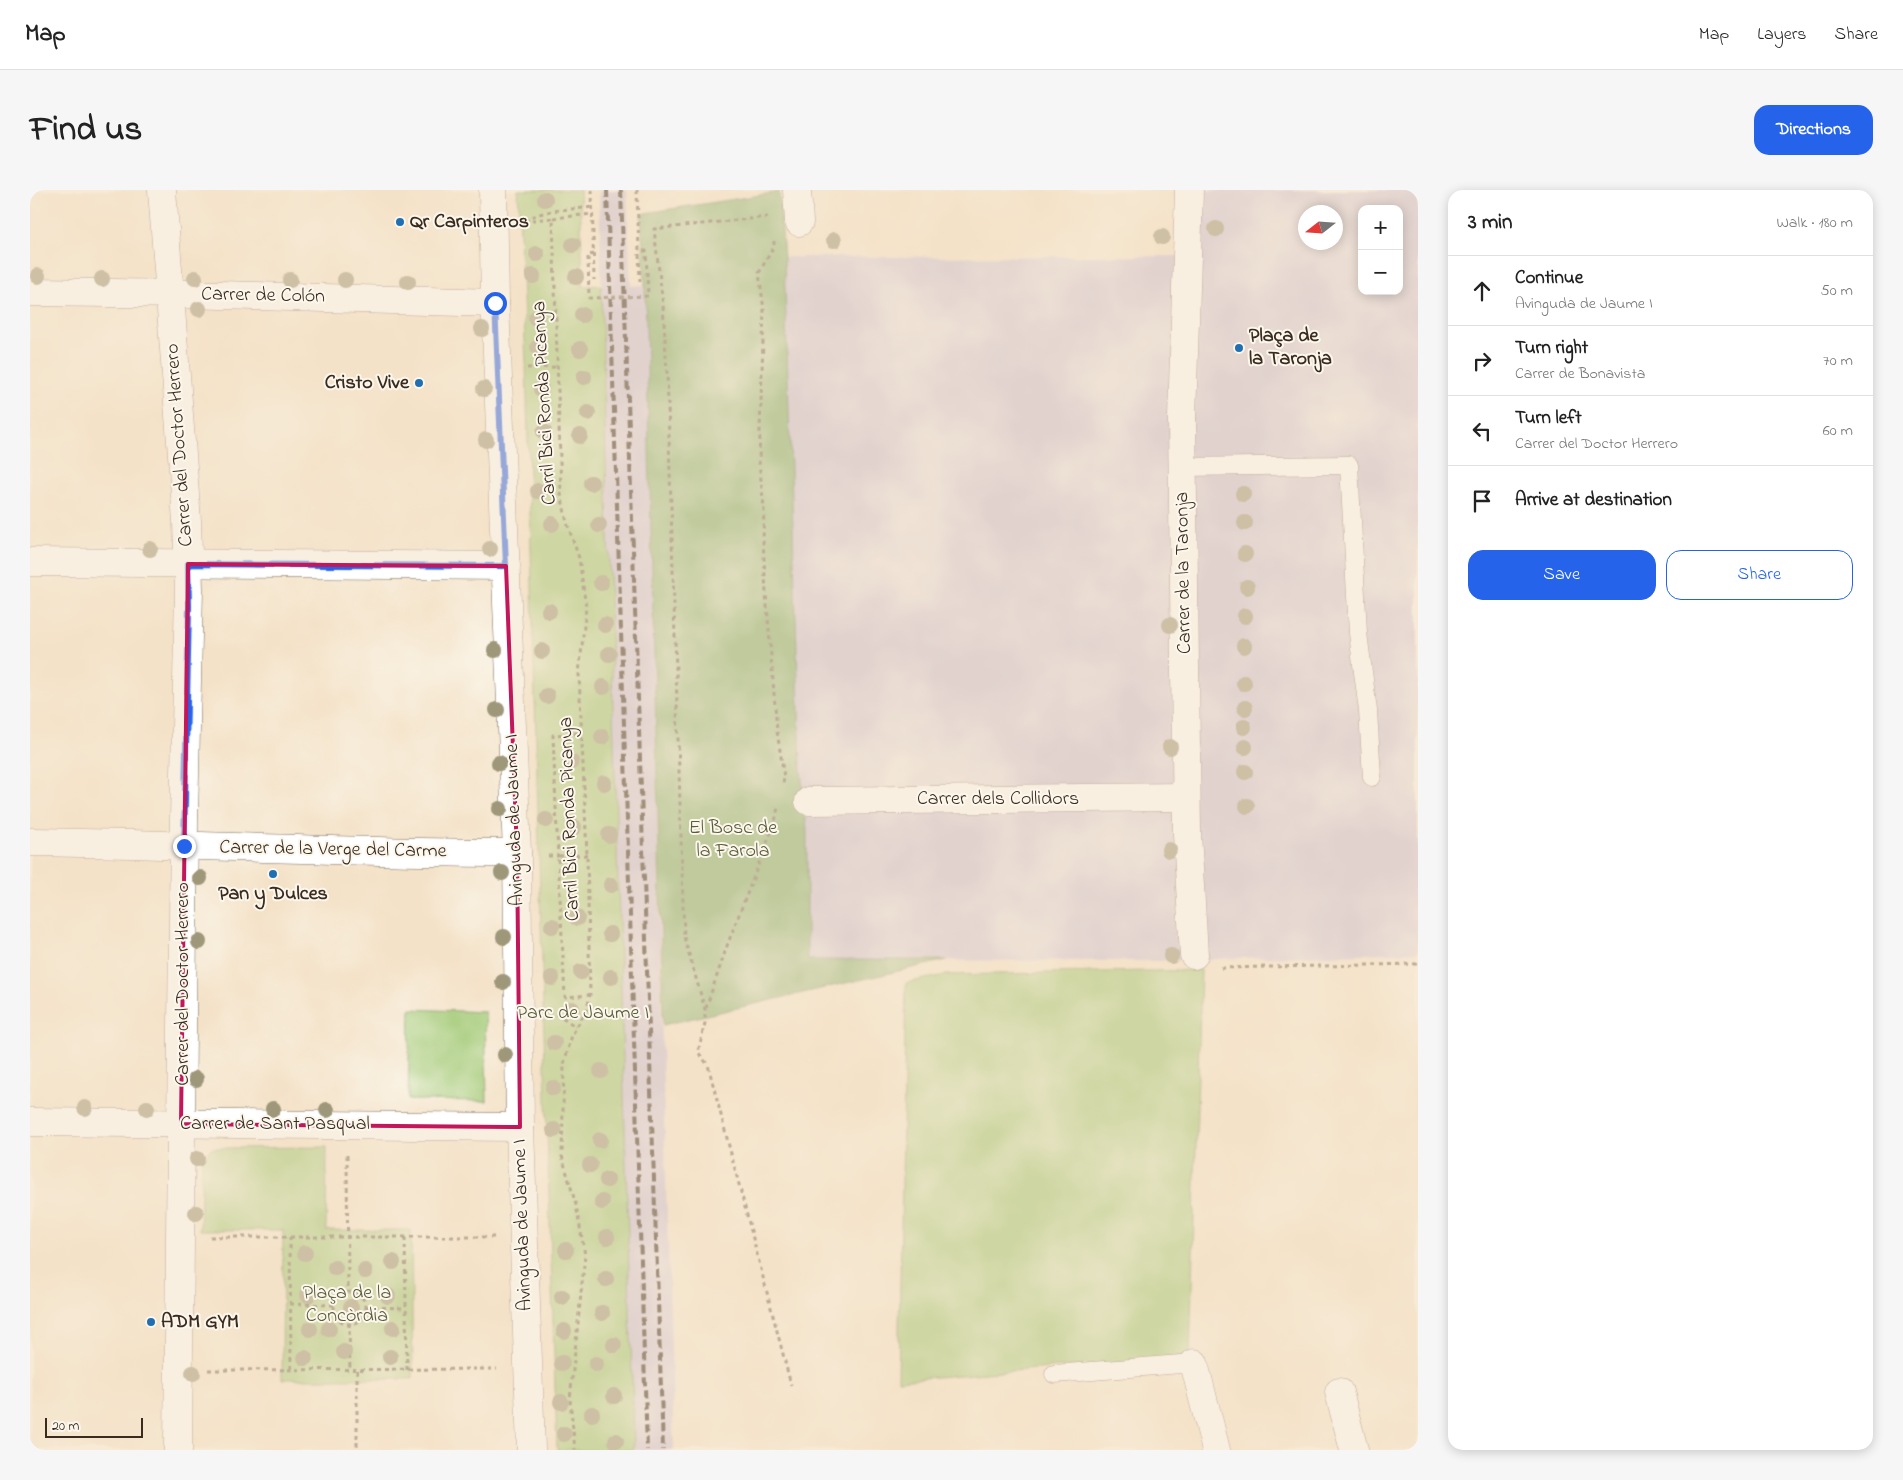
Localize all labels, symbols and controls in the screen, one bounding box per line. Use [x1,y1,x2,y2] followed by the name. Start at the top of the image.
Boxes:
[25,17,66,52] text: Map
[1699,22,1729,48] text: Map
[1757,22,1807,48] text: Layers
[1835,22,1878,48] text: Share
[30,105,142,156] text: Find us
[1754,105,1873,155] button: Directions
[1298,205,1343,250] north arrow
[1358,205,1403,295] map controls
[1358,205,1403,250] button: +
[410,208,529,237] place label: Qr Carpinteros
[1468,208,1512,238] text: 3 min
[1776,211,1853,235] text: Walk · 180 m
[394,216,406,228] marker: Qr Carpinteros
[1358,250,1403,295] button: −
[1515,265,1583,292] text: Continue
[1468,277,1496,305] icon: ahead
[1821,279,1853,303] text: 50 m
[201,280,325,312] street label: Carrer de Colón
[484,292,507,315] route start
[1515,292,1653,316] text: Avinguda de Jaume I
[525,300,565,506] street label: Carril Bici Ronda Picanya
[1249,322,1332,374] place label: Plaça de la Taronja
[1515,335,1588,362] text: Turn right
[158,342,202,548] street label: Carrer del Doctor Herrero
[1233,342,1245,354] marker: Plaça de la Taronja
[1468,347,1496,375] icon: right
[1823,349,1853,373] text: 70 m
[1515,362,1645,386] text: Carrer de Bonavista
[325,369,410,398] place label: Cristo Vive
[413,377,425,389] marker: Cristo Vive
[1515,405,1582,432] text: Turn left
[1468,417,1496,445] icon: left
[1823,419,1853,443] text: 60 m
[1515,432,1678,456] text: Carrer del Doctor Herrero
[1468,487,1496,515] icon: arrive
[1515,487,1672,514] text: Arrive at destination
[1168,492,1200,654] street label: Carrer de la Taronja
[1468,550,1656,600] button: Save
[1666,550,1853,600] button: Share
[552,716,588,922] street label: Carril Bici Ronda Picanya
[498,733,533,907] street label: Avinguda de Jaume I
[917,785,1079,814] street label: Carrer dels Collidors
[689,814,777,866] park label: El Bosc de la Farola
[219,834,447,867] street label: Carrer de la Verge del Carme
[173,835,196,858] route end
[267,868,279,880] marker: Pan y Dulces
[218,880,328,910] place label: Pan y Dulces
[169,882,198,1086] street label: Carrer del Doctor Herrero
[517,999,649,1028] park label: Parc de Jaume I
[180,1110,370,1139] street label: Carrer de Sant Pasqual
[506,1138,541,1312] street label: Avinguda de Jaume I
[303,1279,391,1331] park label: Plaça de la Concòrdia
[161,1308,239,1337] place label: ADM GYM
[145,1316,157,1328] marker: ADM GYM
[45,1415,142,1438] scale bar
[52,1416,79,1437] text: 20 m

